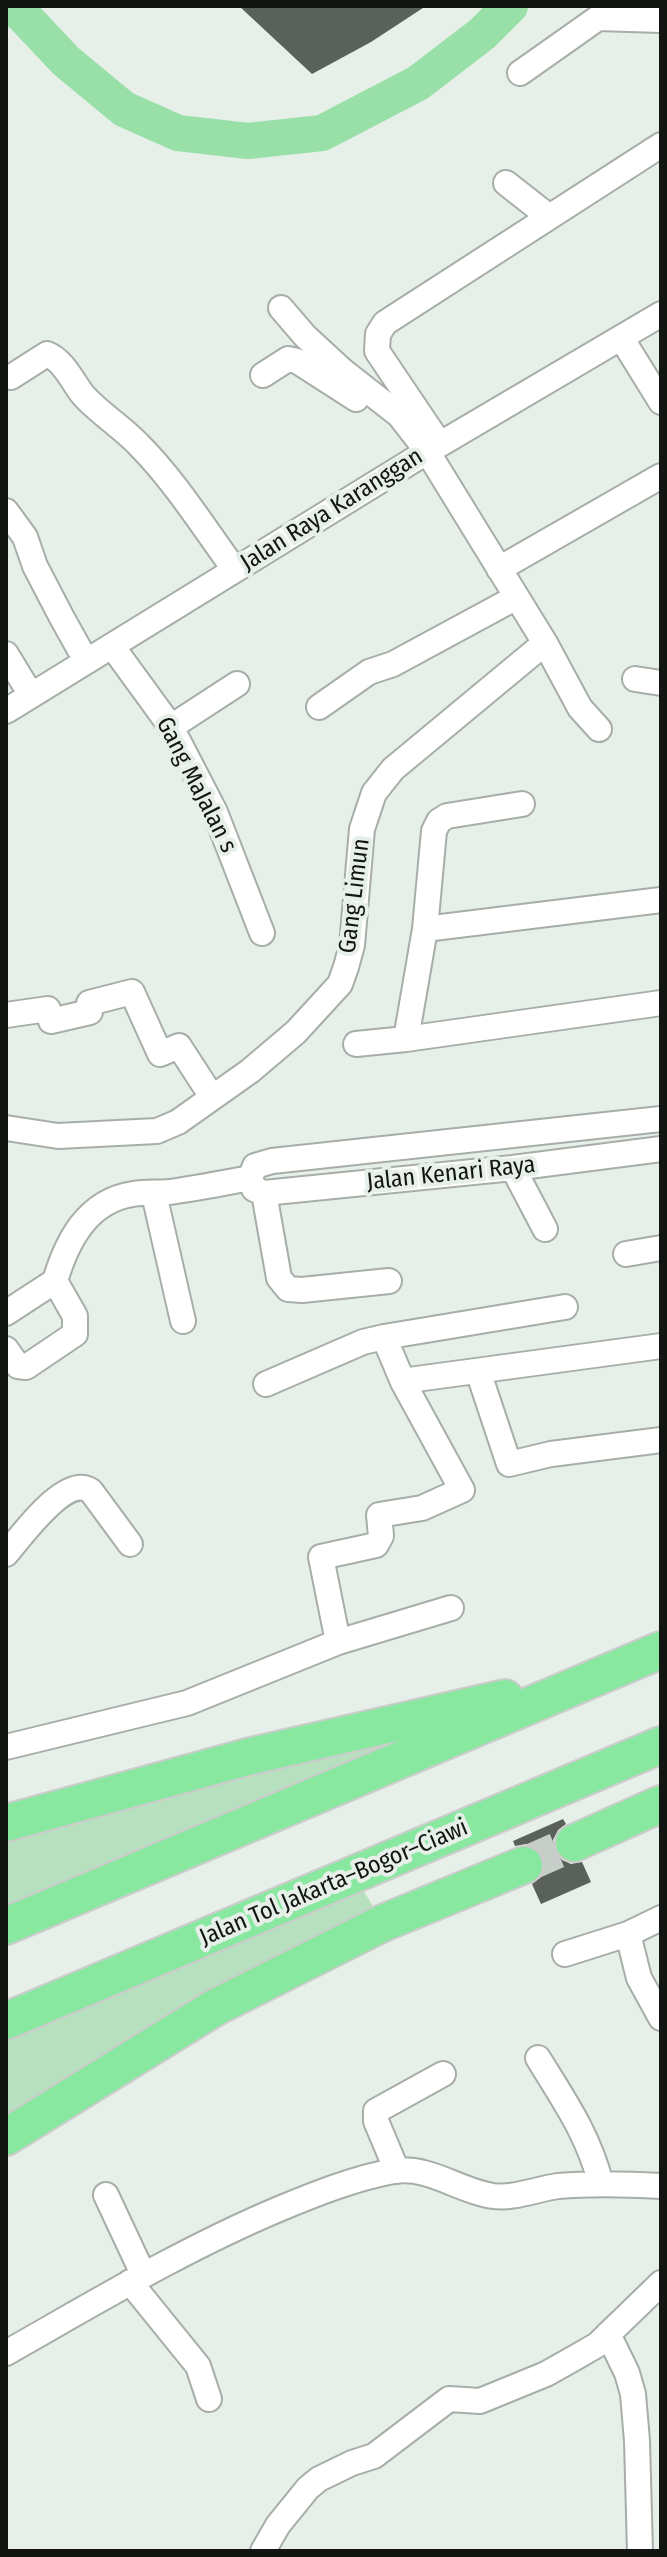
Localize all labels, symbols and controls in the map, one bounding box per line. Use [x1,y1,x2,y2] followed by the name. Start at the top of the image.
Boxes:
[236,442,428,578] street label: Jalan Raya Karanggan
[149,712,243,858] street label: Gang MaJalan s
[334,837,376,955] street label: Gang Limun
[365,1151,537,1197] street label: Jalan Kenari Raya
[196,1813,472,1953] street label: Jalan Tol Jakarta–Bogor–Ciawi

